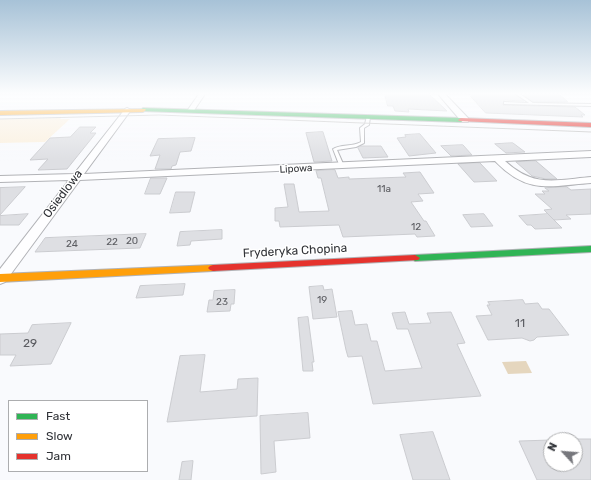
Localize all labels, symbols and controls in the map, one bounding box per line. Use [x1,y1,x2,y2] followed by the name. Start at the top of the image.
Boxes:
[279,162,313,176] street label: Lipowa
[40,167,86,221] street label: Osiedlowa
[377,183,391,195] house number: 11a
[411,221,421,233] house number: 12
[126,235,138,247] house number: 20
[106,236,118,248] house number: 22
[66,238,78,250] house number: 24
[242,241,348,261] street label: Fryderyka Chopina
[317,294,327,306] house number: 19
[216,296,228,308] house number: 23
[515,317,525,331] house number: 11
[23,337,37,351] house number: 29
[8,400,148,472] legend
[46,409,70,423] text: Fast
[46,429,73,443] text: Slow
[543,432,583,472] north arrow
[545,441,560,453] text: N
[46,449,71,463] text: Jam

